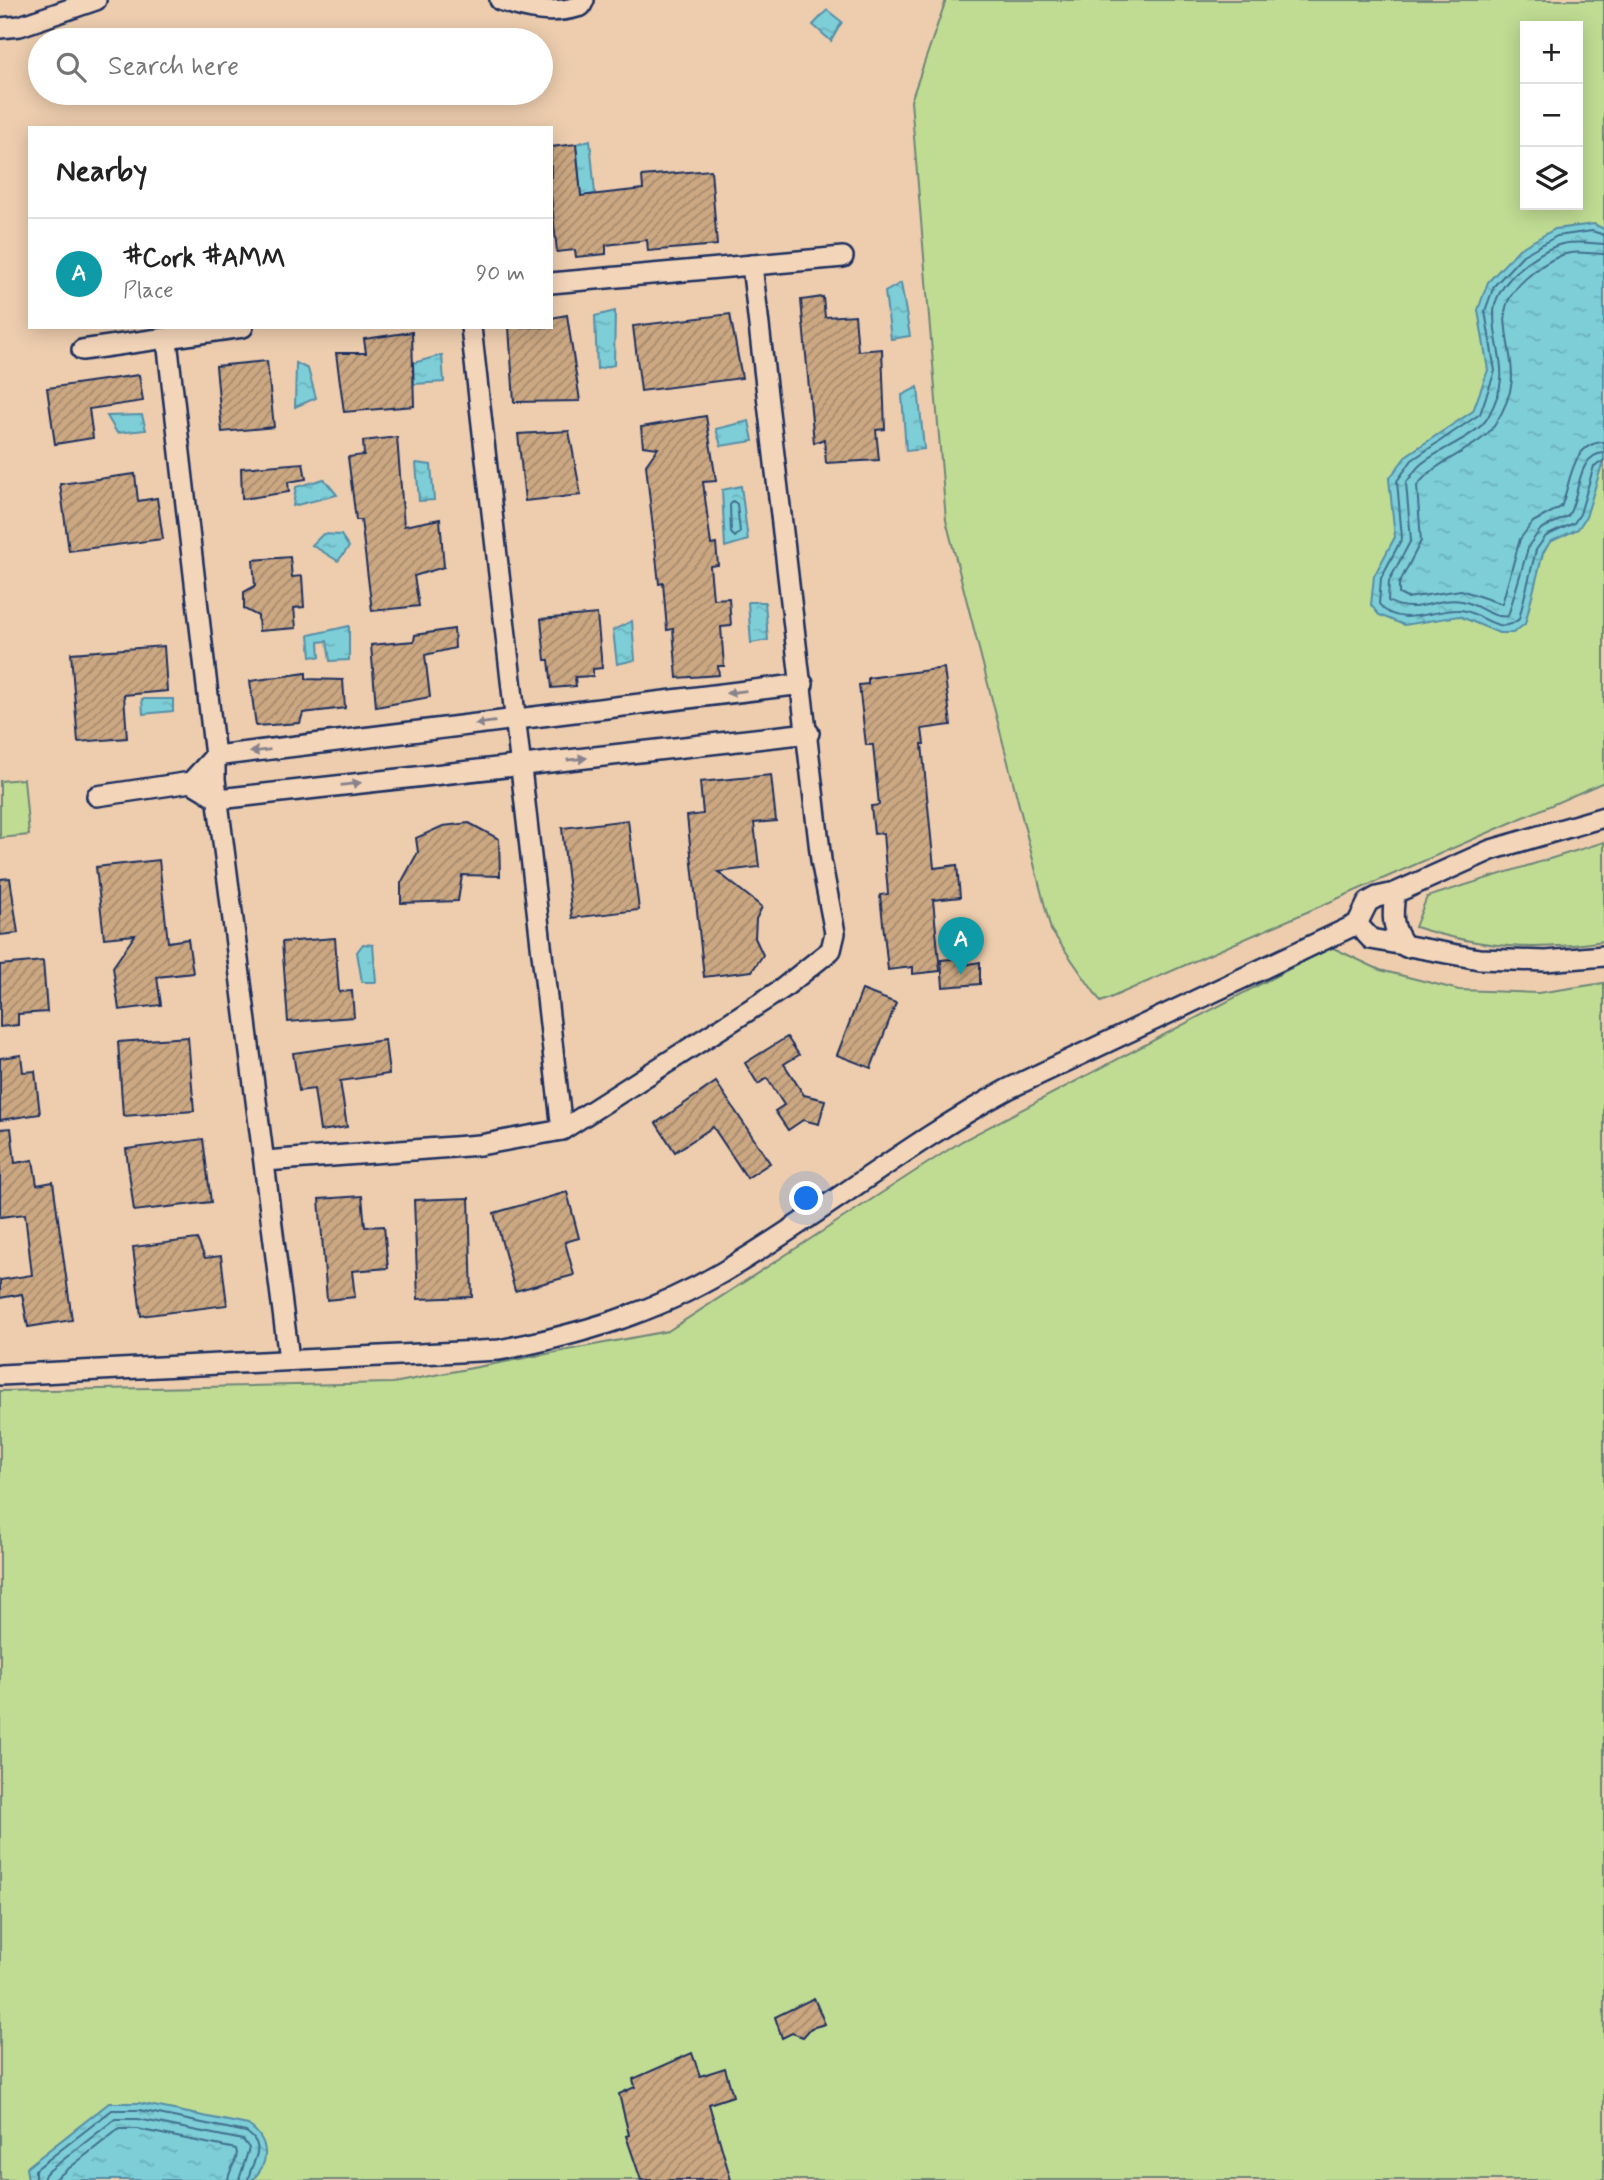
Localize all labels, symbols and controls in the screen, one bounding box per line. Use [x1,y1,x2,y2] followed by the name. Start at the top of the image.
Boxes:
[1520,21,1583,210] map controls
[1520,21,1583,84] button: +
[28,28,553,105] search box
[52,48,90,86] icon: search
[108,50,239,84] text: Search here
[1520,84,1583,147] button: −
[1520,147,1583,210] button: layers
[56,152,147,191] text: Nearby
[123,242,286,276] text: #Cork #AMM
[71,259,87,289] text: A
[476,259,525,289] text: 90 m
[123,276,174,306] text: Place
[724,687,746,698] one-way arrow
[474,717,496,728] one-way arrow
[248,745,270,756] one-way arrow
[566,753,588,764] one-way arrow
[340,779,362,790] one-way arrow
[938,917,984,975] pin: A
[789,1181,823,1215] your location

